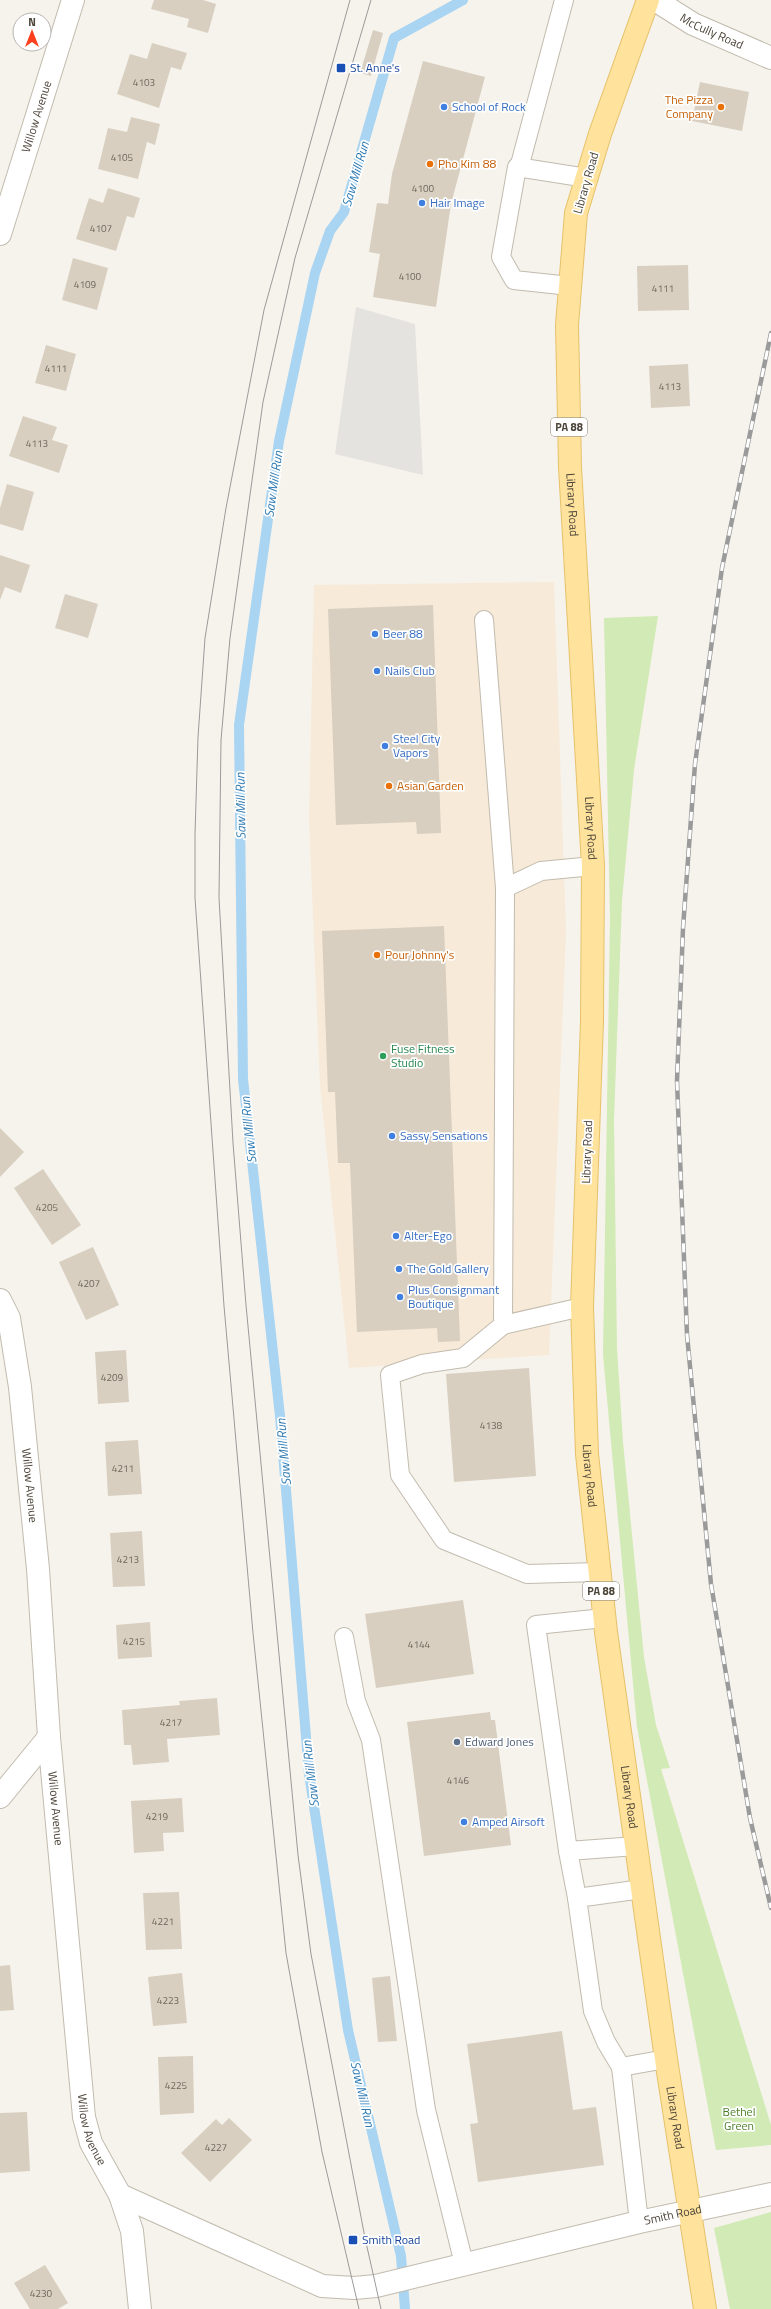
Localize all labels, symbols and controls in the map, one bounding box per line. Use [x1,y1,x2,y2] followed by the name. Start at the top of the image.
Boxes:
[676,8,747,54] street label: McCully Road
[12,12,52,52] north arrow
[28,14,36,30] text: N
[350,58,400,77] place label: St. Anne's
[335,62,347,74] marker: St. Anne's
[133,75,155,90] house number: 4103
[16,78,56,155] street label: Willow Avenue
[665,90,713,123] place label: The Pizza Company
[452,97,526,116] place label: School of Rock
[439,102,449,112] marker: School of Rock
[716,102,726,112] marker: The Pizza Company
[336,139,374,209] water label: Saw Mill Run
[111,150,134,165] house number: 4105
[568,150,603,216] street label: Library Road
[438,154,496,173] place label: Pho Kim 88
[425,159,435,169] marker: Pho Kim 88
[412,181,435,196] house number: 4100
[430,193,485,212] place label: Hair Image
[417,198,427,208] marker: Hair Image
[90,221,112,236] house number: 4107
[399,269,422,284] house number: 4100
[74,277,97,292] house number: 4109
[652,281,674,296] house number: 4111
[45,361,67,376] house number: 4111
[659,379,681,394] house number: 4113
[551,418,587,436] road number: PA 88
[26,436,48,451] house number: 4113
[258,449,288,519] water label: Saw Mill Run
[561,472,584,537] street label: Library Road
[383,624,423,643] place label: Beer 88
[370,629,380,639] marker: Beer 88
[385,661,435,680] place label: Nails Club
[372,666,382,676] marker: Nails Club
[393,729,441,762] place label: Steel City Vapors
[380,741,390,751] marker: Steel City Vapors
[229,772,251,840] water label: Saw Mill Run
[397,776,464,795] place label: Asian Garden
[384,781,394,791] marker: Asian Garden
[580,796,603,860] street label: Library Road
[385,945,455,964] place label: Pour Johnny's
[372,950,382,960] marker: Pour Johnny's
[391,1039,455,1072] place label: Fuse Fitness Studio
[378,1051,388,1061] marker: Fuse Fitness Studio
[235,1095,261,1164] water label: Saw Mill Run
[576,1120,597,1184] street label: Library Road
[400,1126,488,1145] place label: Sassy Sensations
[387,1131,397,1141] marker: Sassy Sensations
[36,1200,59,1215] house number: 4205
[404,1226,452,1245] place label: Alter-Ego
[391,1231,401,1241] marker: Alter-Ego
[407,1259,489,1278] place label: The Gold Gallery
[394,1264,404,1274] marker: The Gold Gallery
[78,1276,100,1291] house number: 4207
[408,1280,500,1313] place label: Plus Consignmant Boutique
[395,1292,405,1302] marker: Plus Consignmant Boutique
[101,1370,124,1385] house number: 4209
[270,1417,296,1486] water label: Saw Mill Run
[480,1418,503,1433] house number: 4138
[578,1444,603,1508] street label: Library Road
[17,1447,43,1523] street label: Willow Avenue
[112,1461,134,1476] house number: 4211
[117,1552,139,1567] house number: 4213
[583,1582,619,1600] road number: PA 88
[123,1634,146,1649] house number: 4215
[408,1637,431,1652] house number: 4144
[160,1715,182,1730] house number: 4217
[465,1732,534,1751] place label: Edward Jones
[452,1737,462,1747] marker: Edward Jones
[296,1739,324,1808] water label: Saw Mill Run
[616,1764,644,1830] street label: Library Road
[43,1770,69,1846] street label: Willow Avenue
[447,1773,470,1788] house number: 4146
[146,1809,169,1824] house number: 4219
[472,1812,545,1831] place label: Amped Airsoft
[459,1817,469,1827] marker: Amped Airsoft
[152,1914,174,1929] house number: 4221
[157,1993,179,2008] house number: 4223
[346,2059,380,2129] water label: Saw Mill Run
[165,2078,188,2093] house number: 4225
[661,2085,690,2151] street label: Library Road
[73,2093,112,2169] street label: Willow Avenue
[723,2102,755,2135] park label: Bethel Green
[205,2140,227,2155] house number: 4227
[642,2199,703,2230] street label: Smith Road
[362,2230,420,2249] place label: Smith Road
[347,2234,359,2246] marker: Smith Road
[30,2286,53,2301] house number: 4230

